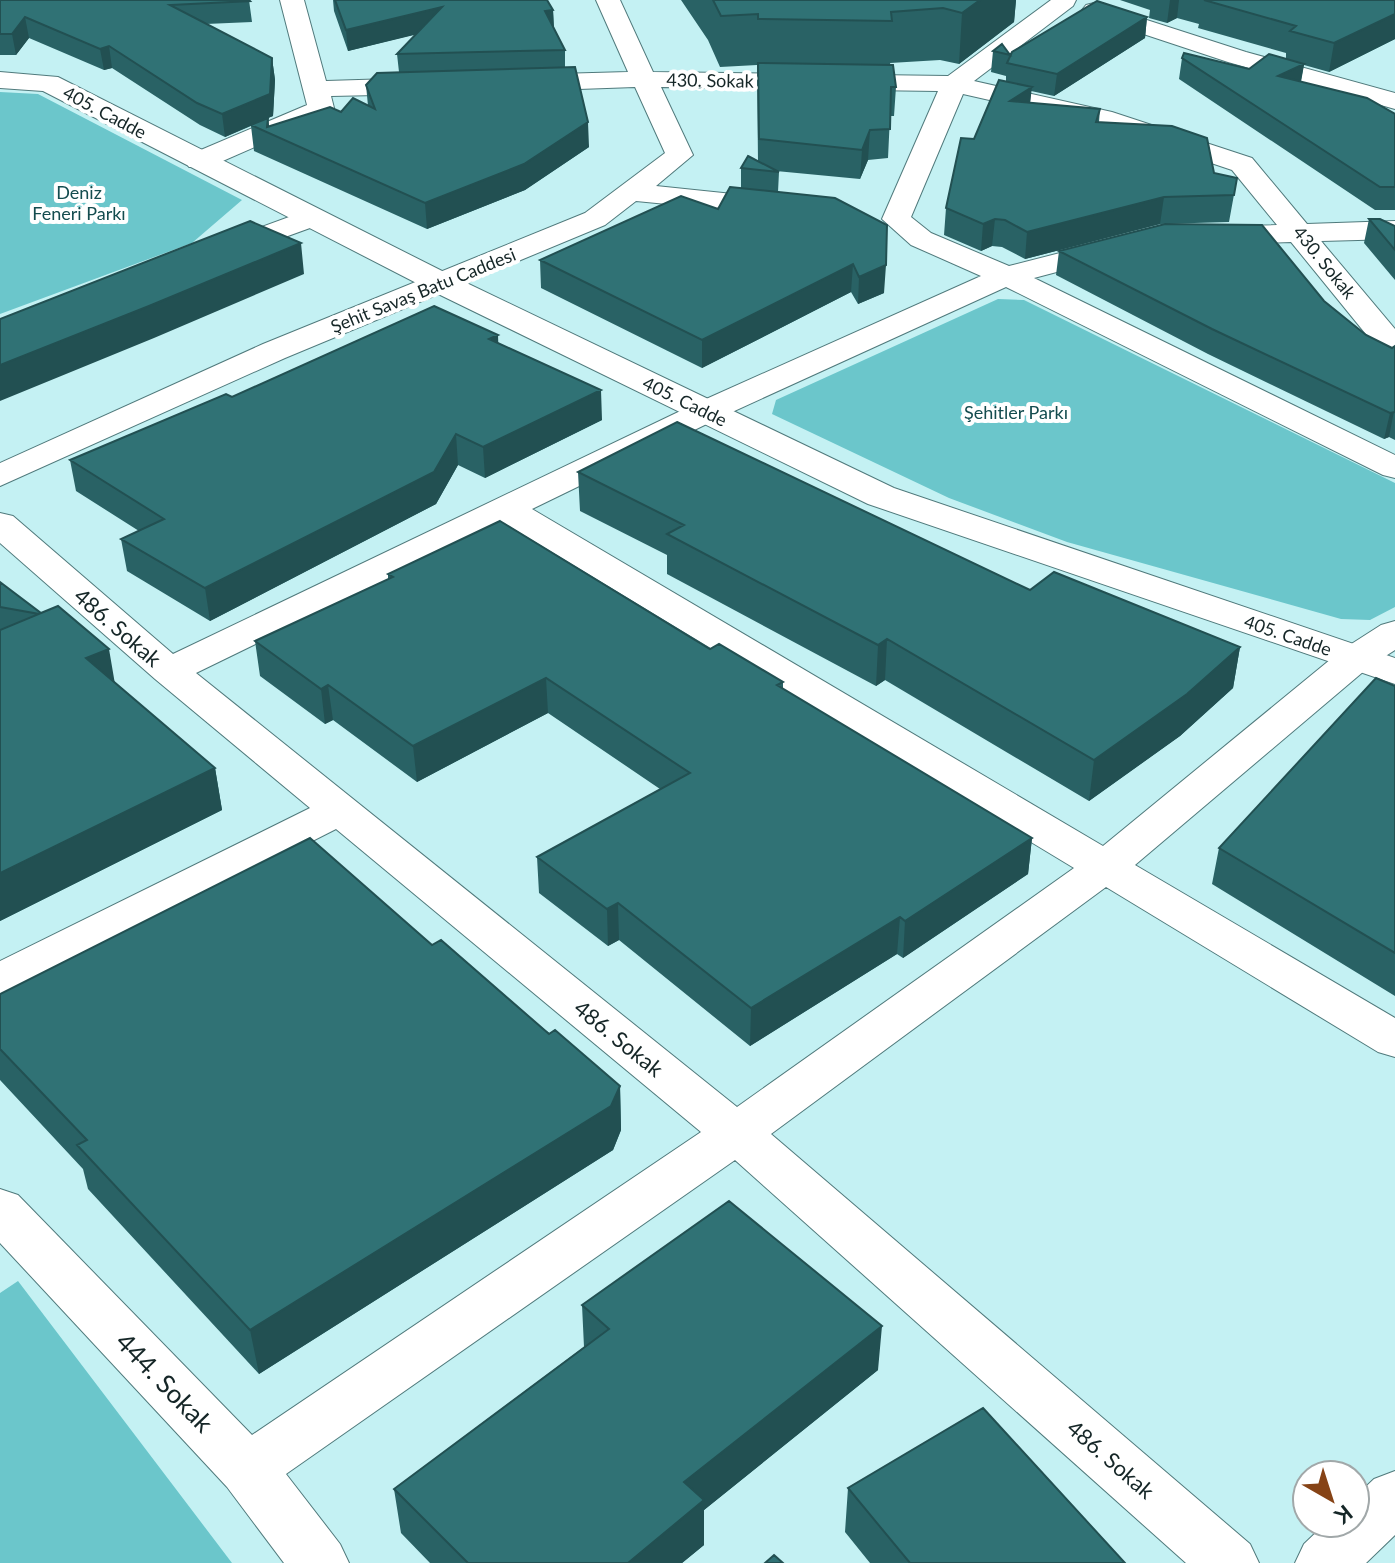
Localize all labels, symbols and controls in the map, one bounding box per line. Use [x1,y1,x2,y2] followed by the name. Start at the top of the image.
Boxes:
[666,68,755,92] street label: 430. Sokak
[60,81,150,143] street label: 405. Cadde
[32,181,126,224] park label: Deniz Feneri Parkı
[1289,221,1362,304] street label: 430. Sokak
[327,243,519,337] street label: Şehit Savaş Batu Caddesi
[639,371,731,431] street label: 405. Cadde
[964,401,1068,423] park label: Şehitler Parkı
[69,582,168,673] street label: 486. Sokak
[1241,610,1335,660] street label: 405. Cadde
[569,994,670,1083] street label: 486. Sokak
[110,1326,221,1439] street label: 444. Sokak
[1062,1414,1161,1505] street label: 486. Sokak
[1291,1459,1371,1539] north arrow
[1329,1500,1358,1531] text: K

